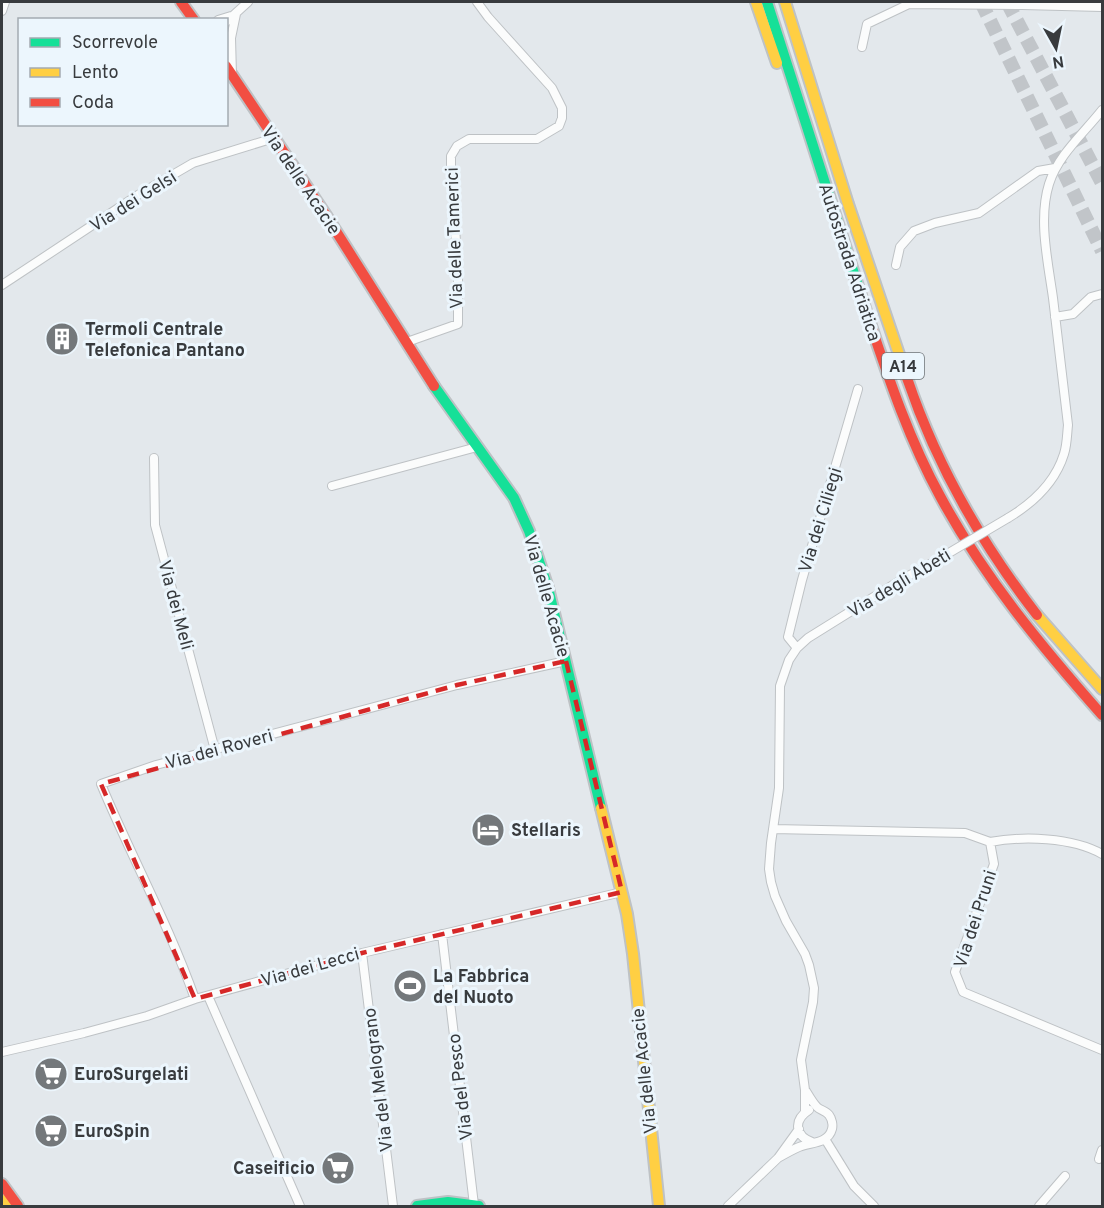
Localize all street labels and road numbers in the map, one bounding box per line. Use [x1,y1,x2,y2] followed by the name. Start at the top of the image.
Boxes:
[255,122,345,240] street label: Via delle Acacie
[86,166,182,238] street label: Via dei Gelsi
[442,167,469,309] street label: Via delle Tamerici
[812,181,885,344] street label: Autostrada Adriatica
[882,353,924,379] road number: A14
[795,465,848,576] street label: Via dei Ciliegi
[517,533,574,660] street label: Via delle Acacie
[844,544,956,624] street label: Via degli Abeti
[152,558,198,653] street label: Via dei Meli
[163,725,276,776] street label: Via dei Roveri
[950,868,1003,971] street label: Via dei Pruni
[259,943,362,993] street label: Via dei Lecci
[359,1006,400,1153] street label: Via del Melograno
[627,1007,664,1135] street label: Via delle Acacie
[444,1032,479,1141] street label: Via del Pesco

